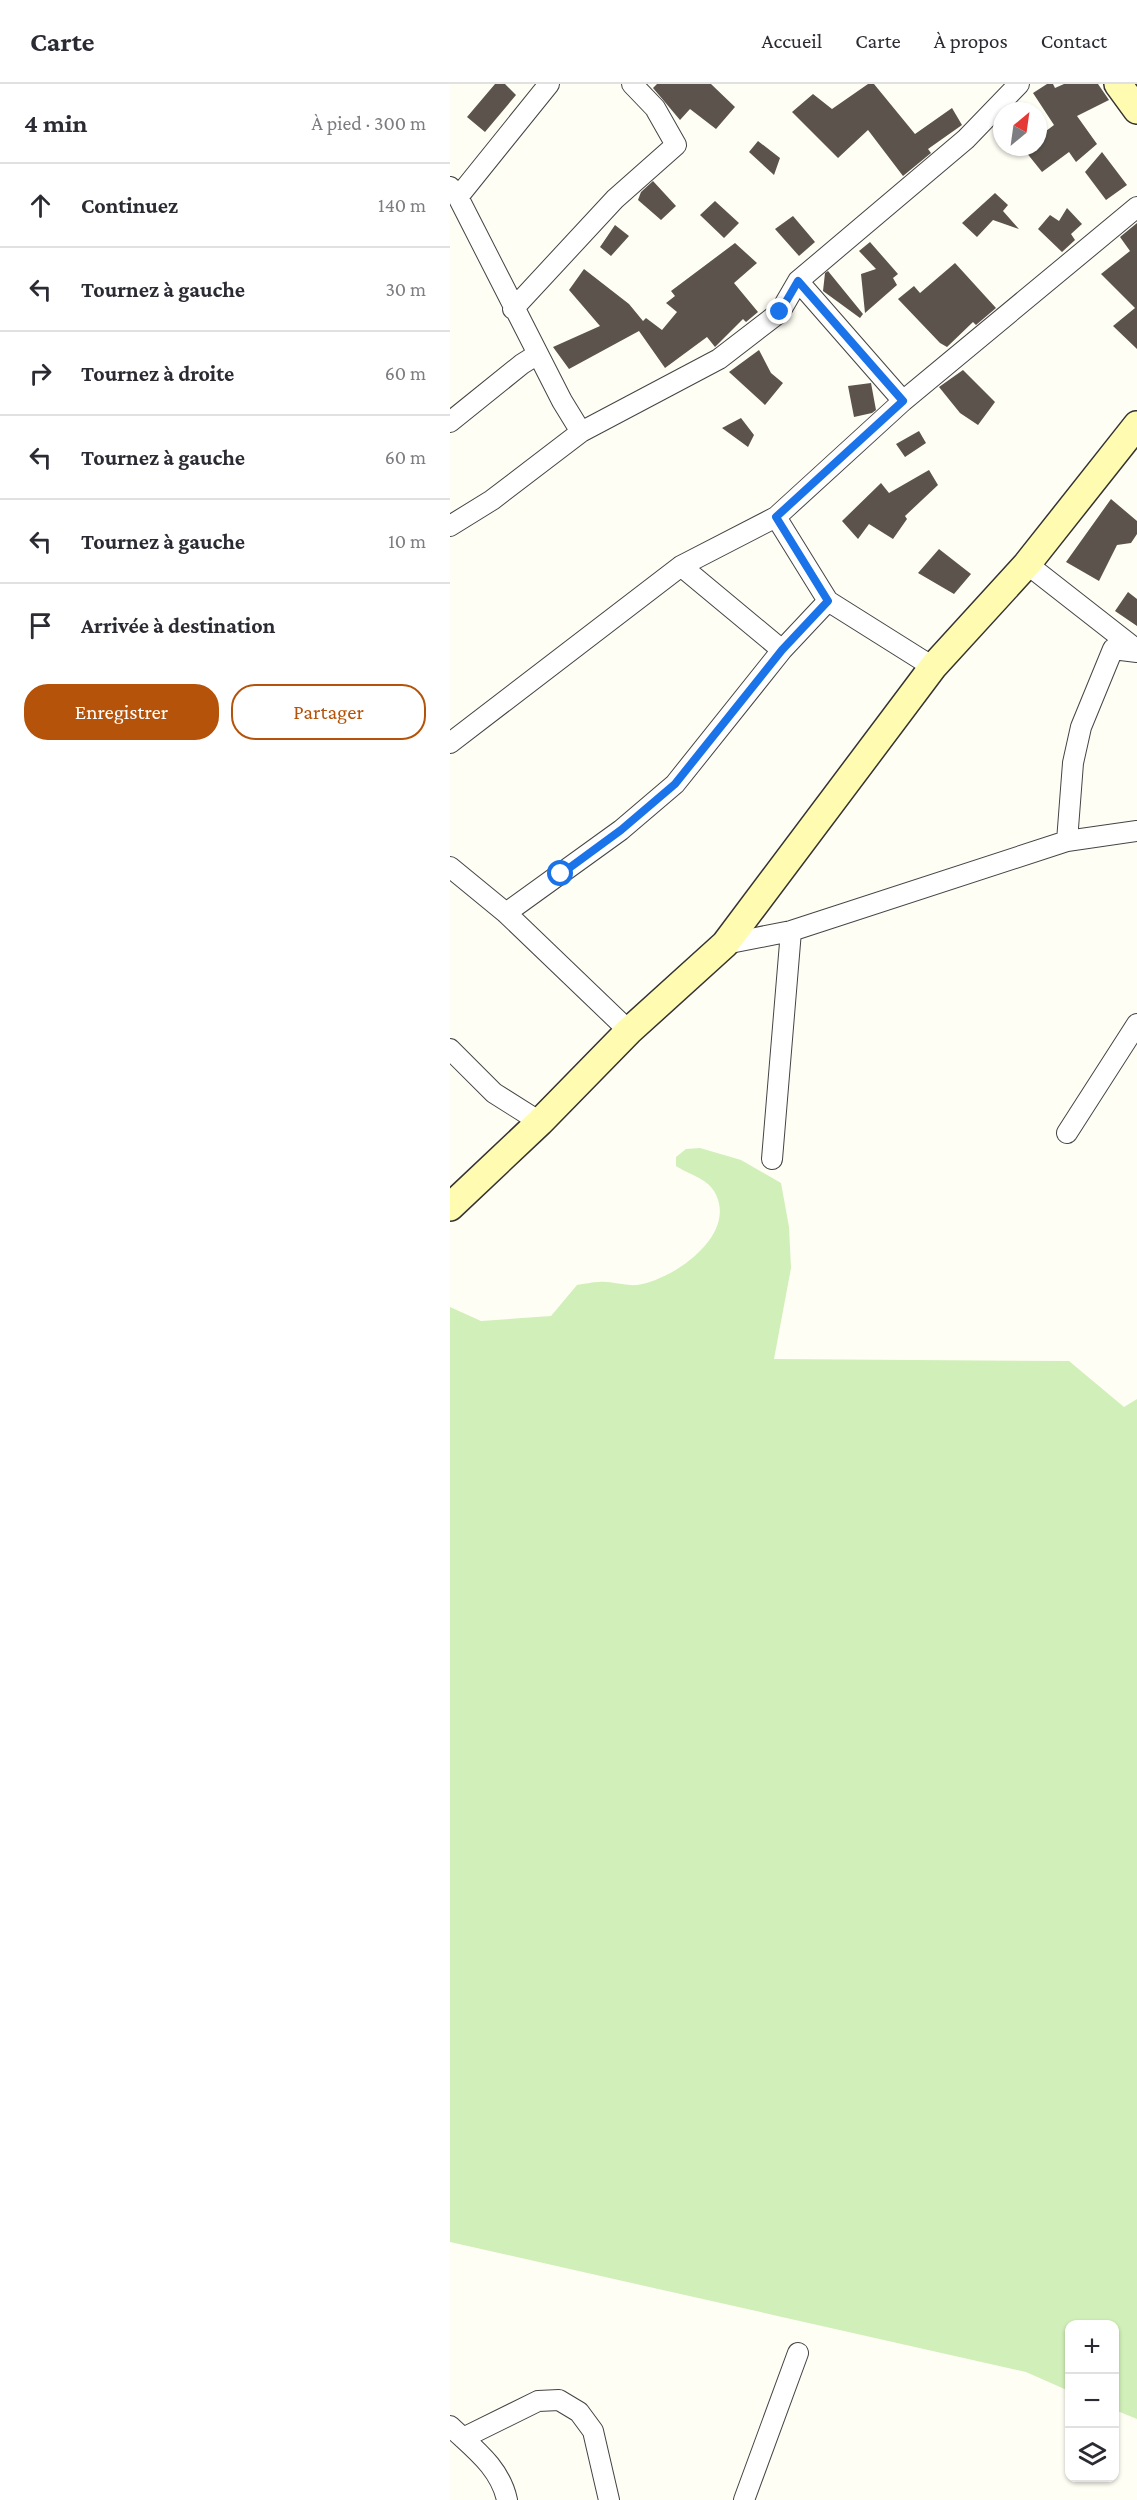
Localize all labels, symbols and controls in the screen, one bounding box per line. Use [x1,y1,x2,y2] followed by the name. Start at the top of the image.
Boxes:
[30,26,95,57] text: Carte
[762,29,822,53] text: Accueil
[855,29,901,53] text: Carte
[934,29,1008,53] text: À propos
[1041,29,1107,53] text: Contact
[993,102,1047,156] north arrow
[24,109,88,138] text: 4 min
[312,112,426,134] text: À pied · 300 m
[24,189,57,222] icon: ahead
[81,193,178,218] text: Continuez
[378,194,426,216] text: 140 m
[24,273,57,306] icon: left
[81,277,245,302] text: Tournez à gauche
[385,278,426,300] text: 30 m
[766,298,792,324] route end
[24,357,57,390] icon: right
[81,361,234,386] text: Tournez à droite
[385,362,426,384] text: 60 m
[24,441,57,474] icon: left
[81,445,245,470] text: Tournez à gauche
[385,446,426,468] text: 60 m
[24,525,57,558] icon: left
[81,529,245,554] text: Tournez à gauche
[388,530,426,552] text: 10 m
[24,609,57,642] icon: arrive
[81,613,275,638] text: Arrivée à destination
[24,684,219,740] button: Enregistrer
[231,684,426,740] button: Partager
[547,860,573,886] route start
[1065,2320,1119,2482] map controls
[1065,2320,1119,2374] button: +
[1065,2374,1119,2428] button: −
[1065,2428,1119,2482] button: layers

